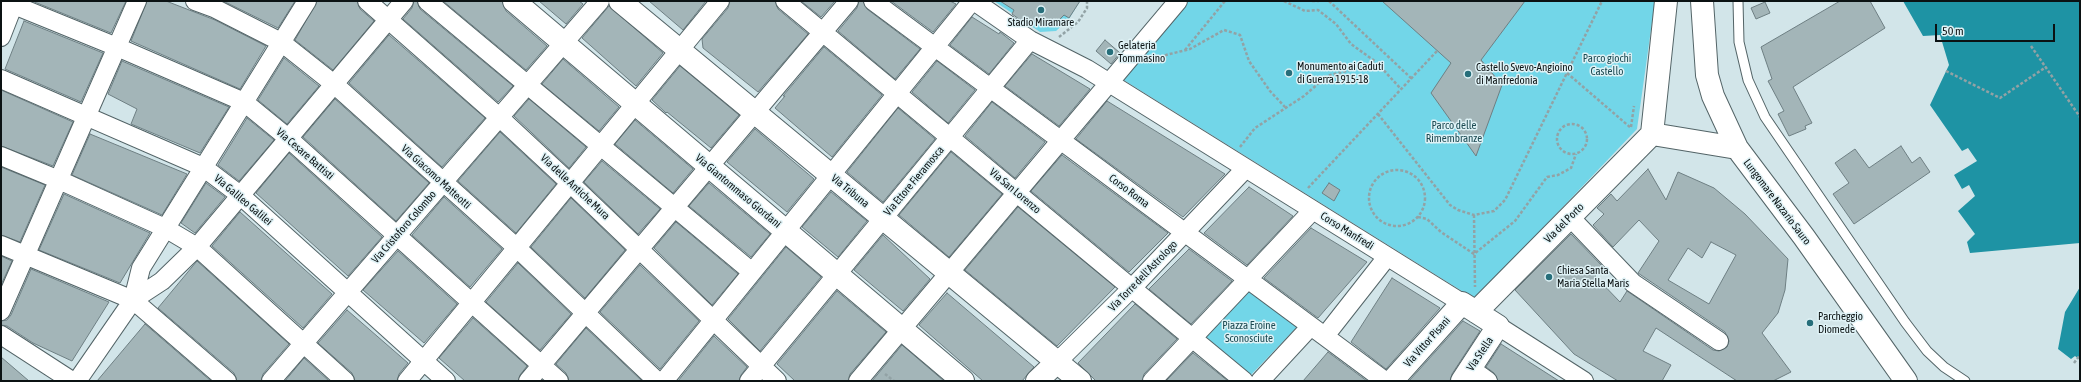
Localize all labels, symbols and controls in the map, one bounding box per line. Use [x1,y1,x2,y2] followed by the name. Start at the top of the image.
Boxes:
[1036,5,1046,15] marker: Stadio Miramare
[1008,16,1074,30] place label: Stadio Miramare
[1937,16,2057,42] scale bar
[1942,24,1964,38] text: 50 m
[1118,39,1165,65] place label: Gelateria Tommasino
[1105,47,1115,57] marker: Gelateria Tommasino
[1583,52,1631,78] park label: Parco giochi Castello
[1297,60,1384,86] place label: Monumento ai Caduti di Guerra 1915-18
[1476,61,1573,87] place label: Castello Svevo-Angioino di Manfredonia
[1284,68,1294,78] marker: Monumento ai Caduti di Guerra 1915-18
[1463,69,1473,79] marker: Castello Svevo-Angioino di Manfredonia
[1426,119,1482,145] park label: Parco delle Rimembranze
[273,125,337,183] street label: Via Cesare Battisti
[398,142,474,212] street label: Via Giacomo Matteotti
[881,144,947,218] street label: Via Ettore Fieramosca
[538,151,612,223] street label: Via delle Antiche Mura
[692,151,784,231] street label: Via Giantommaso Giordani
[1740,157,1814,247] street label: Lungomare Nazario Sauro
[987,166,1043,216] street label: Via San Lorenzo
[1106,171,1152,211] street label: Corso Roma
[211,172,275,228] street label: Via Galileo Galilei
[828,172,872,210] street label: Via Tribuna
[369,188,439,266] street label: Via Cristoforo Colombo
[1541,200,1587,246] street label: Via del Porto
[1318,209,1376,253] street label: Corso Manfredi
[1106,238,1180,314] street label: Via Torre dell'Astrologo
[1557,264,1629,290] place label: Chiesa Santa Maria Stella Maris
[1544,272,1554,282] marker: Chiesa Santa Maria Stella Maris
[1818,310,1863,336] place label: Parcheggio Diomede
[1401,314,1453,370] street label: Via Vittor Pisani
[1805,318,1815,328] marker: Parcheggio Diomede
[1222,319,1276,345] park label: Piazza Eroine Sconosciute
[1464,334,1496,374] street label: Via Stella

